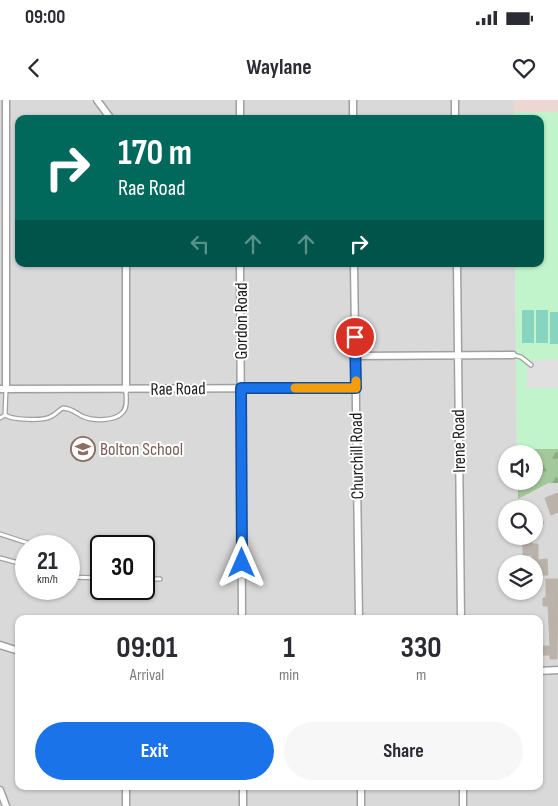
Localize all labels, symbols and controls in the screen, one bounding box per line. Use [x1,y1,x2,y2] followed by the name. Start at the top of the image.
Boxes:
[25,6,65,29] text: 09:00
[20,54,48,82] icon: back
[246,54,312,81] text: Waylane
[510,54,538,82] icon: heart
[118,132,192,175] text: 170 m
[35,135,100,200] icon: right
[118,175,185,202] text: Rae Road
[186,230,214,258] icon: left
[239,230,267,258] icon: ahead
[292,230,320,258] icon: ahead
[345,230,373,258] icon: right
[231,283,252,359] street label: Gordon Road
[334,316,376,358] pin
[341,323,369,351] icon: arrive
[150,378,206,400] street label: Rae Road
[448,409,470,473] street label: Irene Road
[346,413,368,499] street label: Churchill Road
[70,436,96,462] school or university icon: Bolton School
[100,439,183,460] place label: Bolton School
[498,445,543,600] map controls
[498,445,543,490] button: sound
[498,500,543,545] button: search
[90,535,155,600] speed limit sign: 30
[215,536,267,588] position arrow
[37,546,58,577] text: 21
[498,555,543,600] button: layers
[37,572,58,587] text: km/h
[116,630,178,666] text: 09:01
[283,630,295,666] text: 1
[400,630,442,666] text: 330
[130,666,164,685] text: Arrival
[279,666,299,685] text: min
[416,666,426,685] text: m
[35,722,274,780] button: Exit
[284,722,523,780] button: Share

